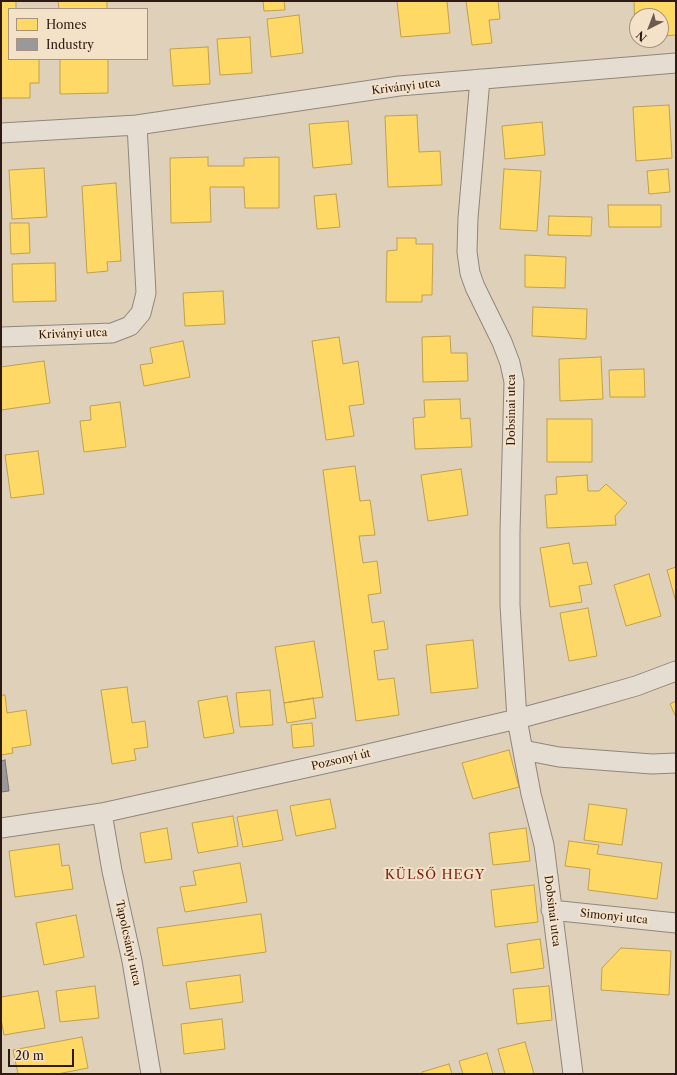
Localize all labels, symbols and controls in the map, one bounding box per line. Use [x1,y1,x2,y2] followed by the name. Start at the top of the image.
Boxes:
[8,8,148,60] legend
[629,8,669,48] north arrow
[46,17,86,32] text: Homes
[633,28,650,45] text: N
[46,37,94,52] text: Industry
[371,76,441,98] street label: Kriványi utca
[38,326,108,342] street label: Kriványi utca
[505,374,519,446] street label: Dobsinai utca
[310,747,372,773] street label: Pozsonyi út
[385,867,485,883] district label: KÜLSŐ HEGY
[541,875,563,947] street label: Dobsinai utca
[112,899,144,987] street label: Tapolcsányi utca
[579,907,649,927] street label: Simonyi utca
[10,1041,76,1067] scale bar
[15,1048,44,1063] text: 20 m

